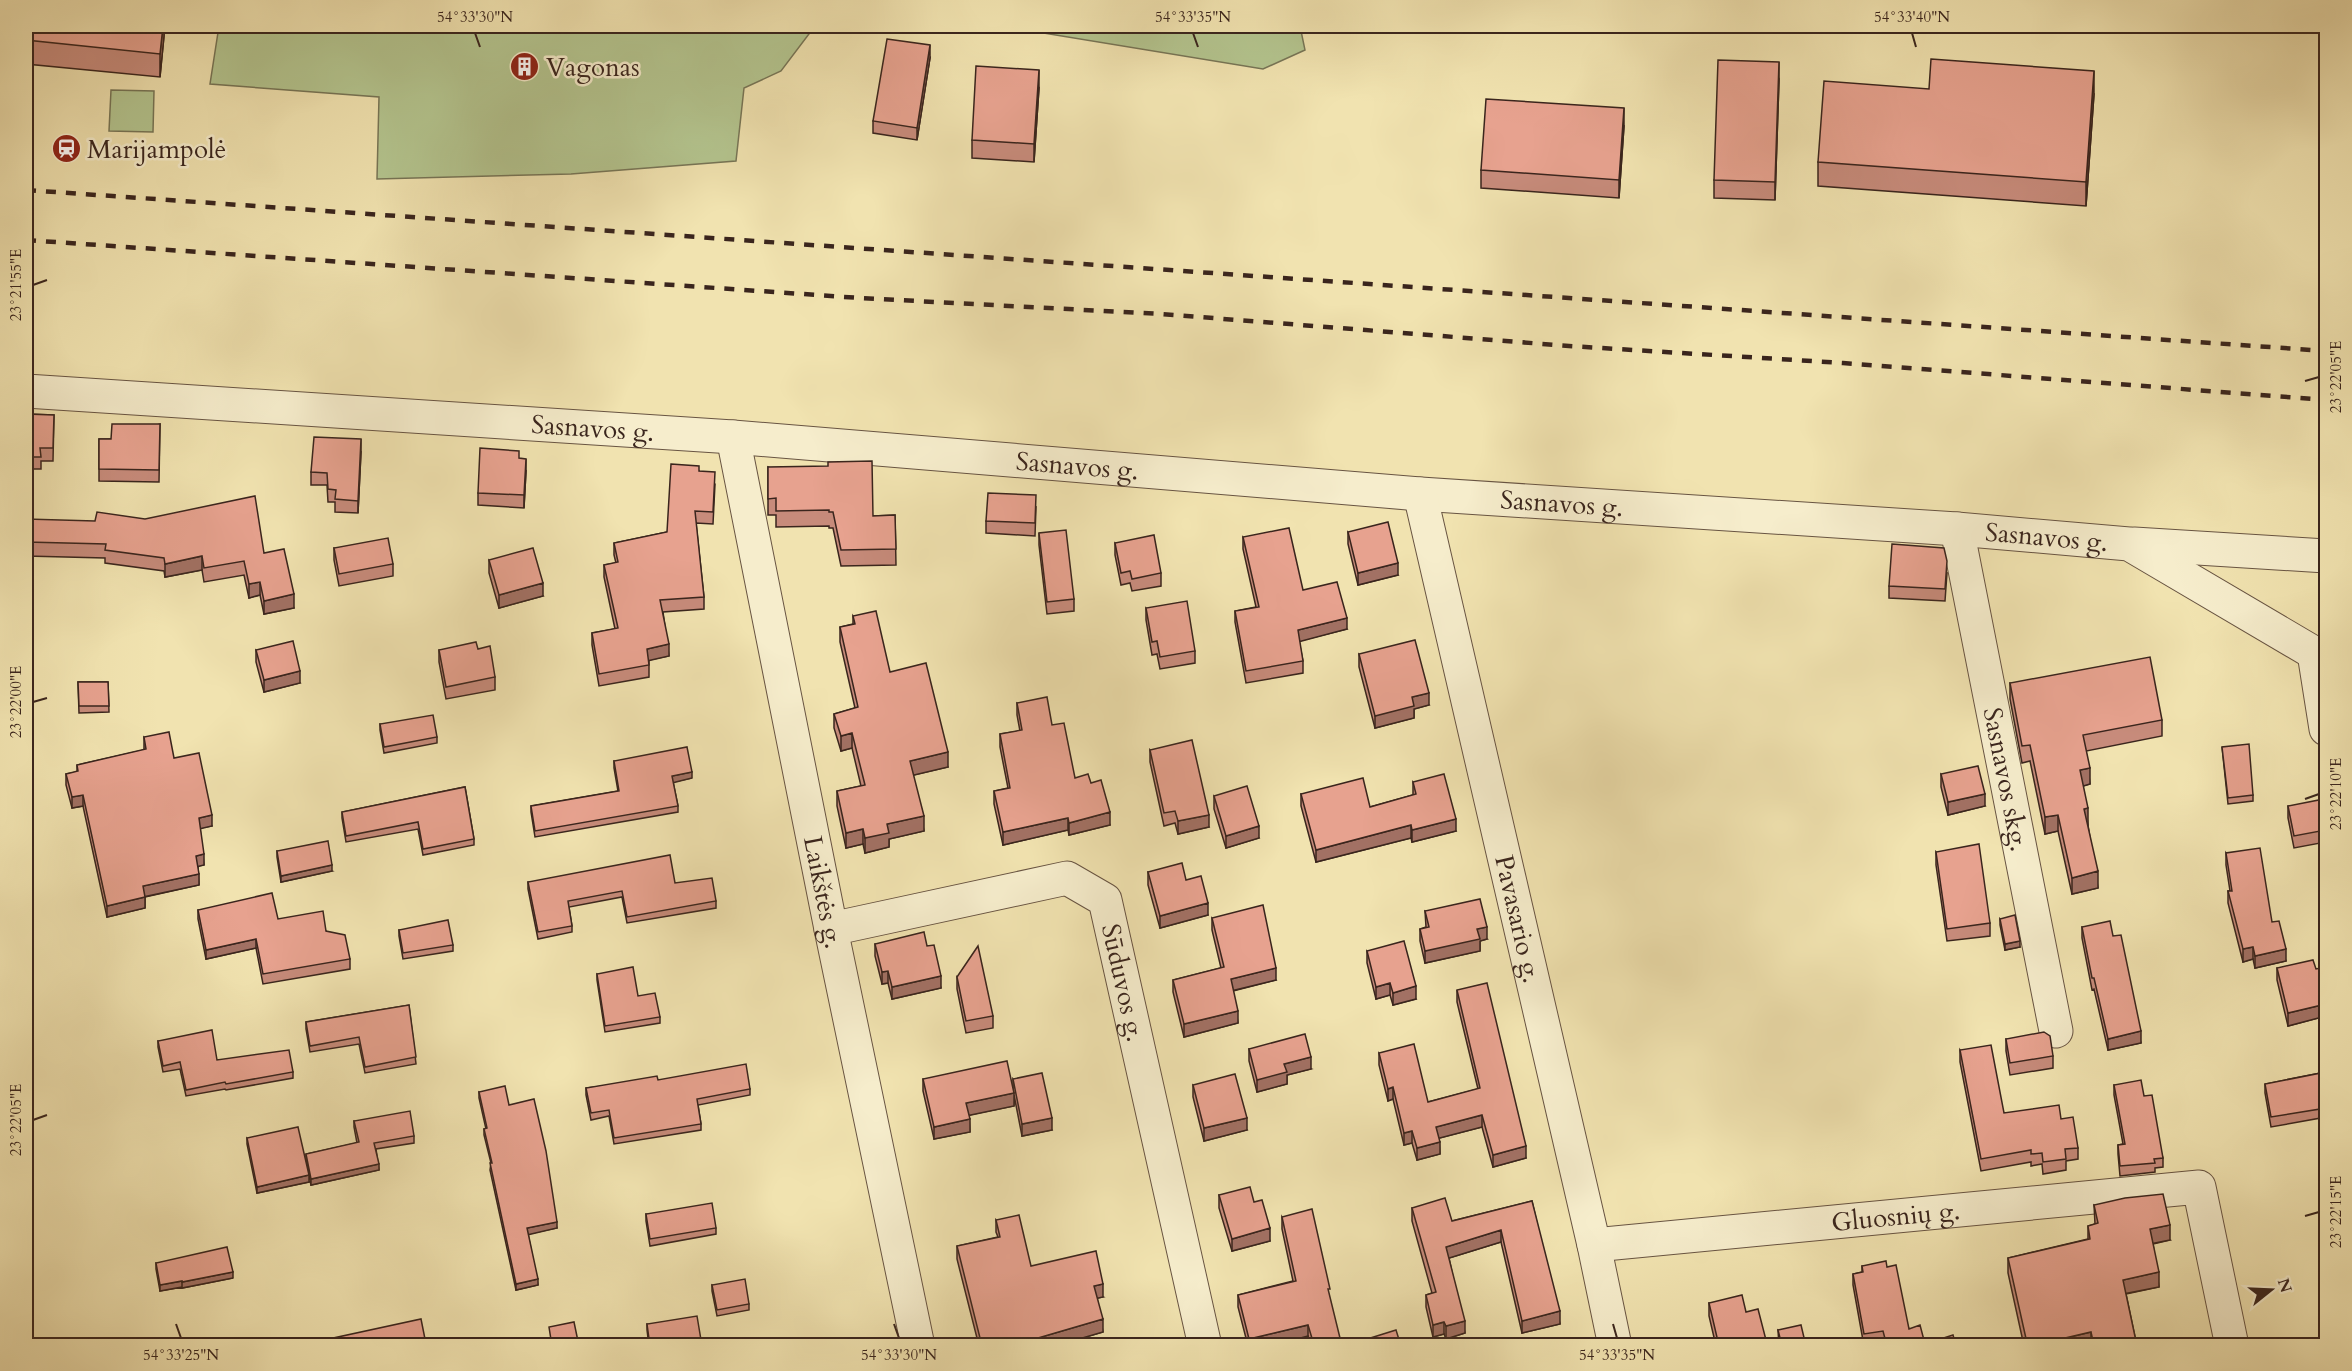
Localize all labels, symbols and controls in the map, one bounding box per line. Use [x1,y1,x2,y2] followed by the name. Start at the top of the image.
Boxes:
[437,7,513,27] text: 54°33'30"N
[1155,7,1231,27] text: 54°33'35"N
[1874,7,1950,27] text: 54°33'40"N
[546,50,640,85] place label: Vagonas
[509,51,541,83] building icon: Vagonas
[87,132,226,167] place label: Marijampolė
[50,133,82,165] station icon: Marijampolė
[6,249,26,321] text: 23°21'55"E
[2326,341,2346,413] text: 23°22'05"E
[530,406,655,449] street label: Sasnavos g.
[1015,443,1140,488] street label: Sasnavos g.
[1499,482,1624,525] street label: Sasnavos g.
[1984,514,2110,560] street label: Sasnavos g.
[6,666,26,738] text: 23°22'00"E
[1975,704,2038,854] street label: Sasnavos skg.
[2326,758,2346,830] text: 23°22'10"E
[795,833,852,951] street label: Laikštės g.
[1487,851,1550,986] street label: Pavasario g.
[1093,920,1154,1045] street label: Sūduvos g.
[6,1084,26,1156] text: 23°22'05"E
[2326,1176,2346,1248] text: 23°22'15"E
[1830,1193,1961,1240] street label: Gluosnių g.
[2241,1260,2301,1320] north arrow
[2272,1276,2297,1296] text: N
[143,1345,219,1365] text: 54°33'25"N
[861,1345,937,1365] text: 54°33'30"N
[1579,1345,1655,1365] text: 54°33'35"N

